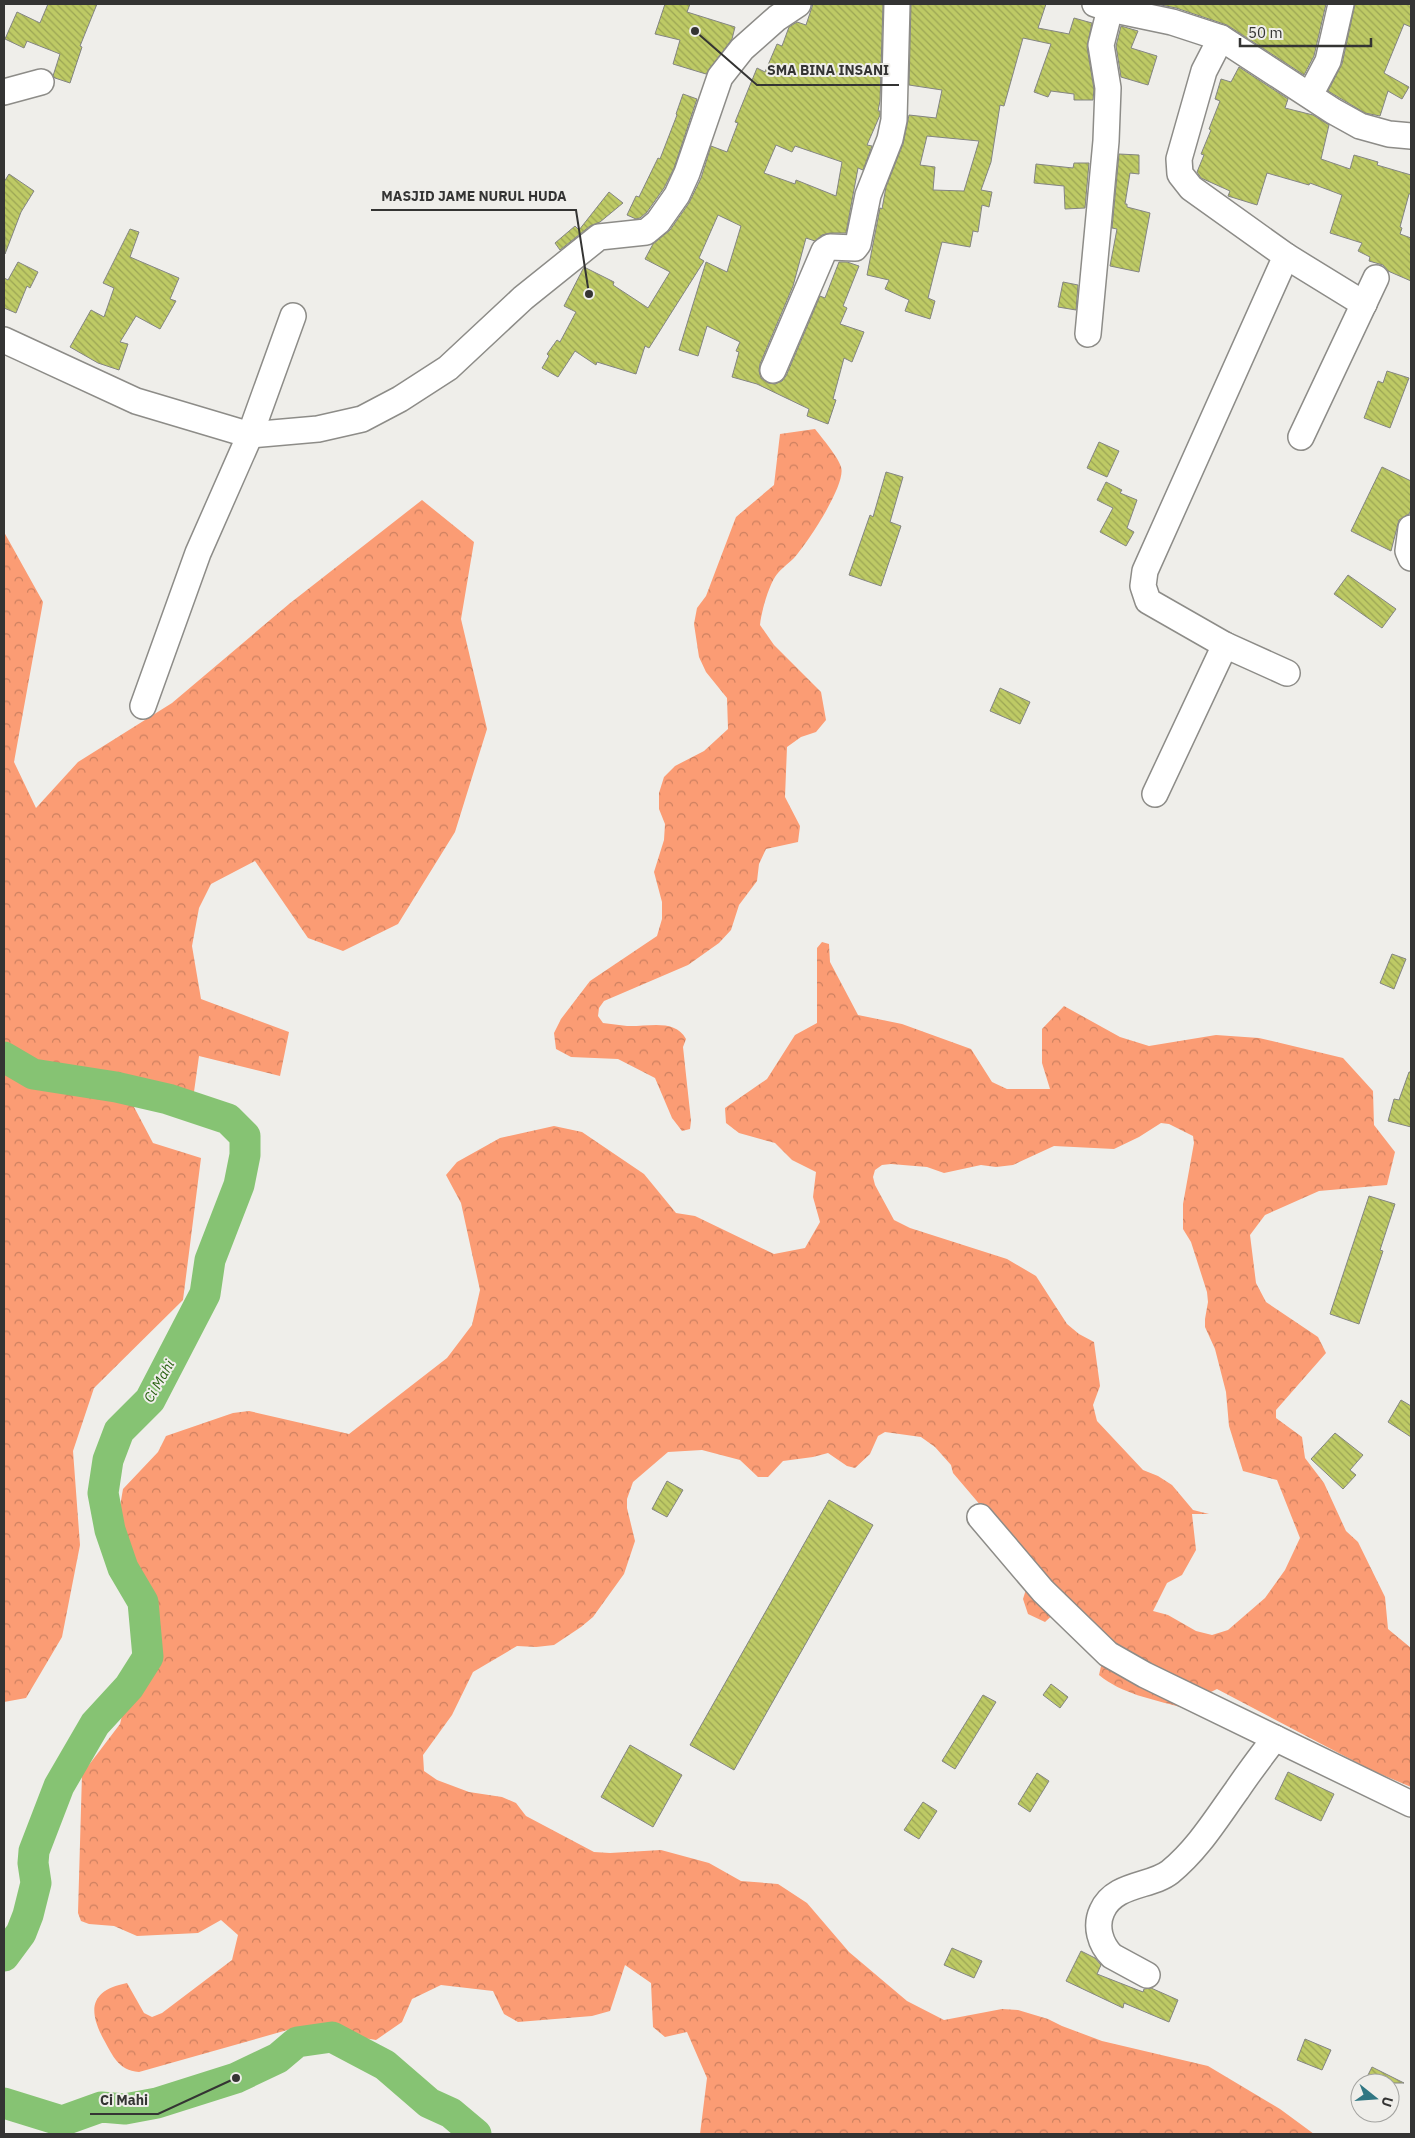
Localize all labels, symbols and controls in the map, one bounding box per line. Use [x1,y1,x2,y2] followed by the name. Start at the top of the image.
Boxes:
[1240,15,1371,47] scale bar
[1248,23,1283,42] text: 50 m
[757,56,899,85] callout: SMA BINA INSANI
[767,61,889,79] text: SMA BINA INSANI
[371,181,576,210] callout: MASJID JAME NURUL HUDA
[381,187,567,205] text: MASJID JAME NURUL HUDA
[140,1356,178,1405] water label: Ci Mahi
[1350,2073,1400,2123] north arrow
[90,2085,158,2114] callout: Ci Mahi
[100,2091,148,2109] text: Ci Mahi
[1377,2095,1397,2109] text: U

